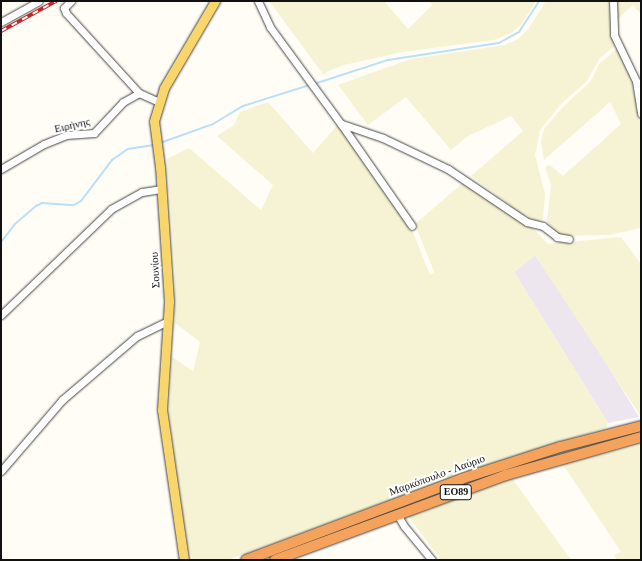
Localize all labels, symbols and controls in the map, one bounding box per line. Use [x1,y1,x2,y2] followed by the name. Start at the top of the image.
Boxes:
[53,115,91,135] street label: Ειρήνης
[147,252,163,288] street label: Σουνίου
[387,451,487,499] street label: Μαρκόπουλο - Λαύριο
[439,484,473,500] road number: ΕΟ89

